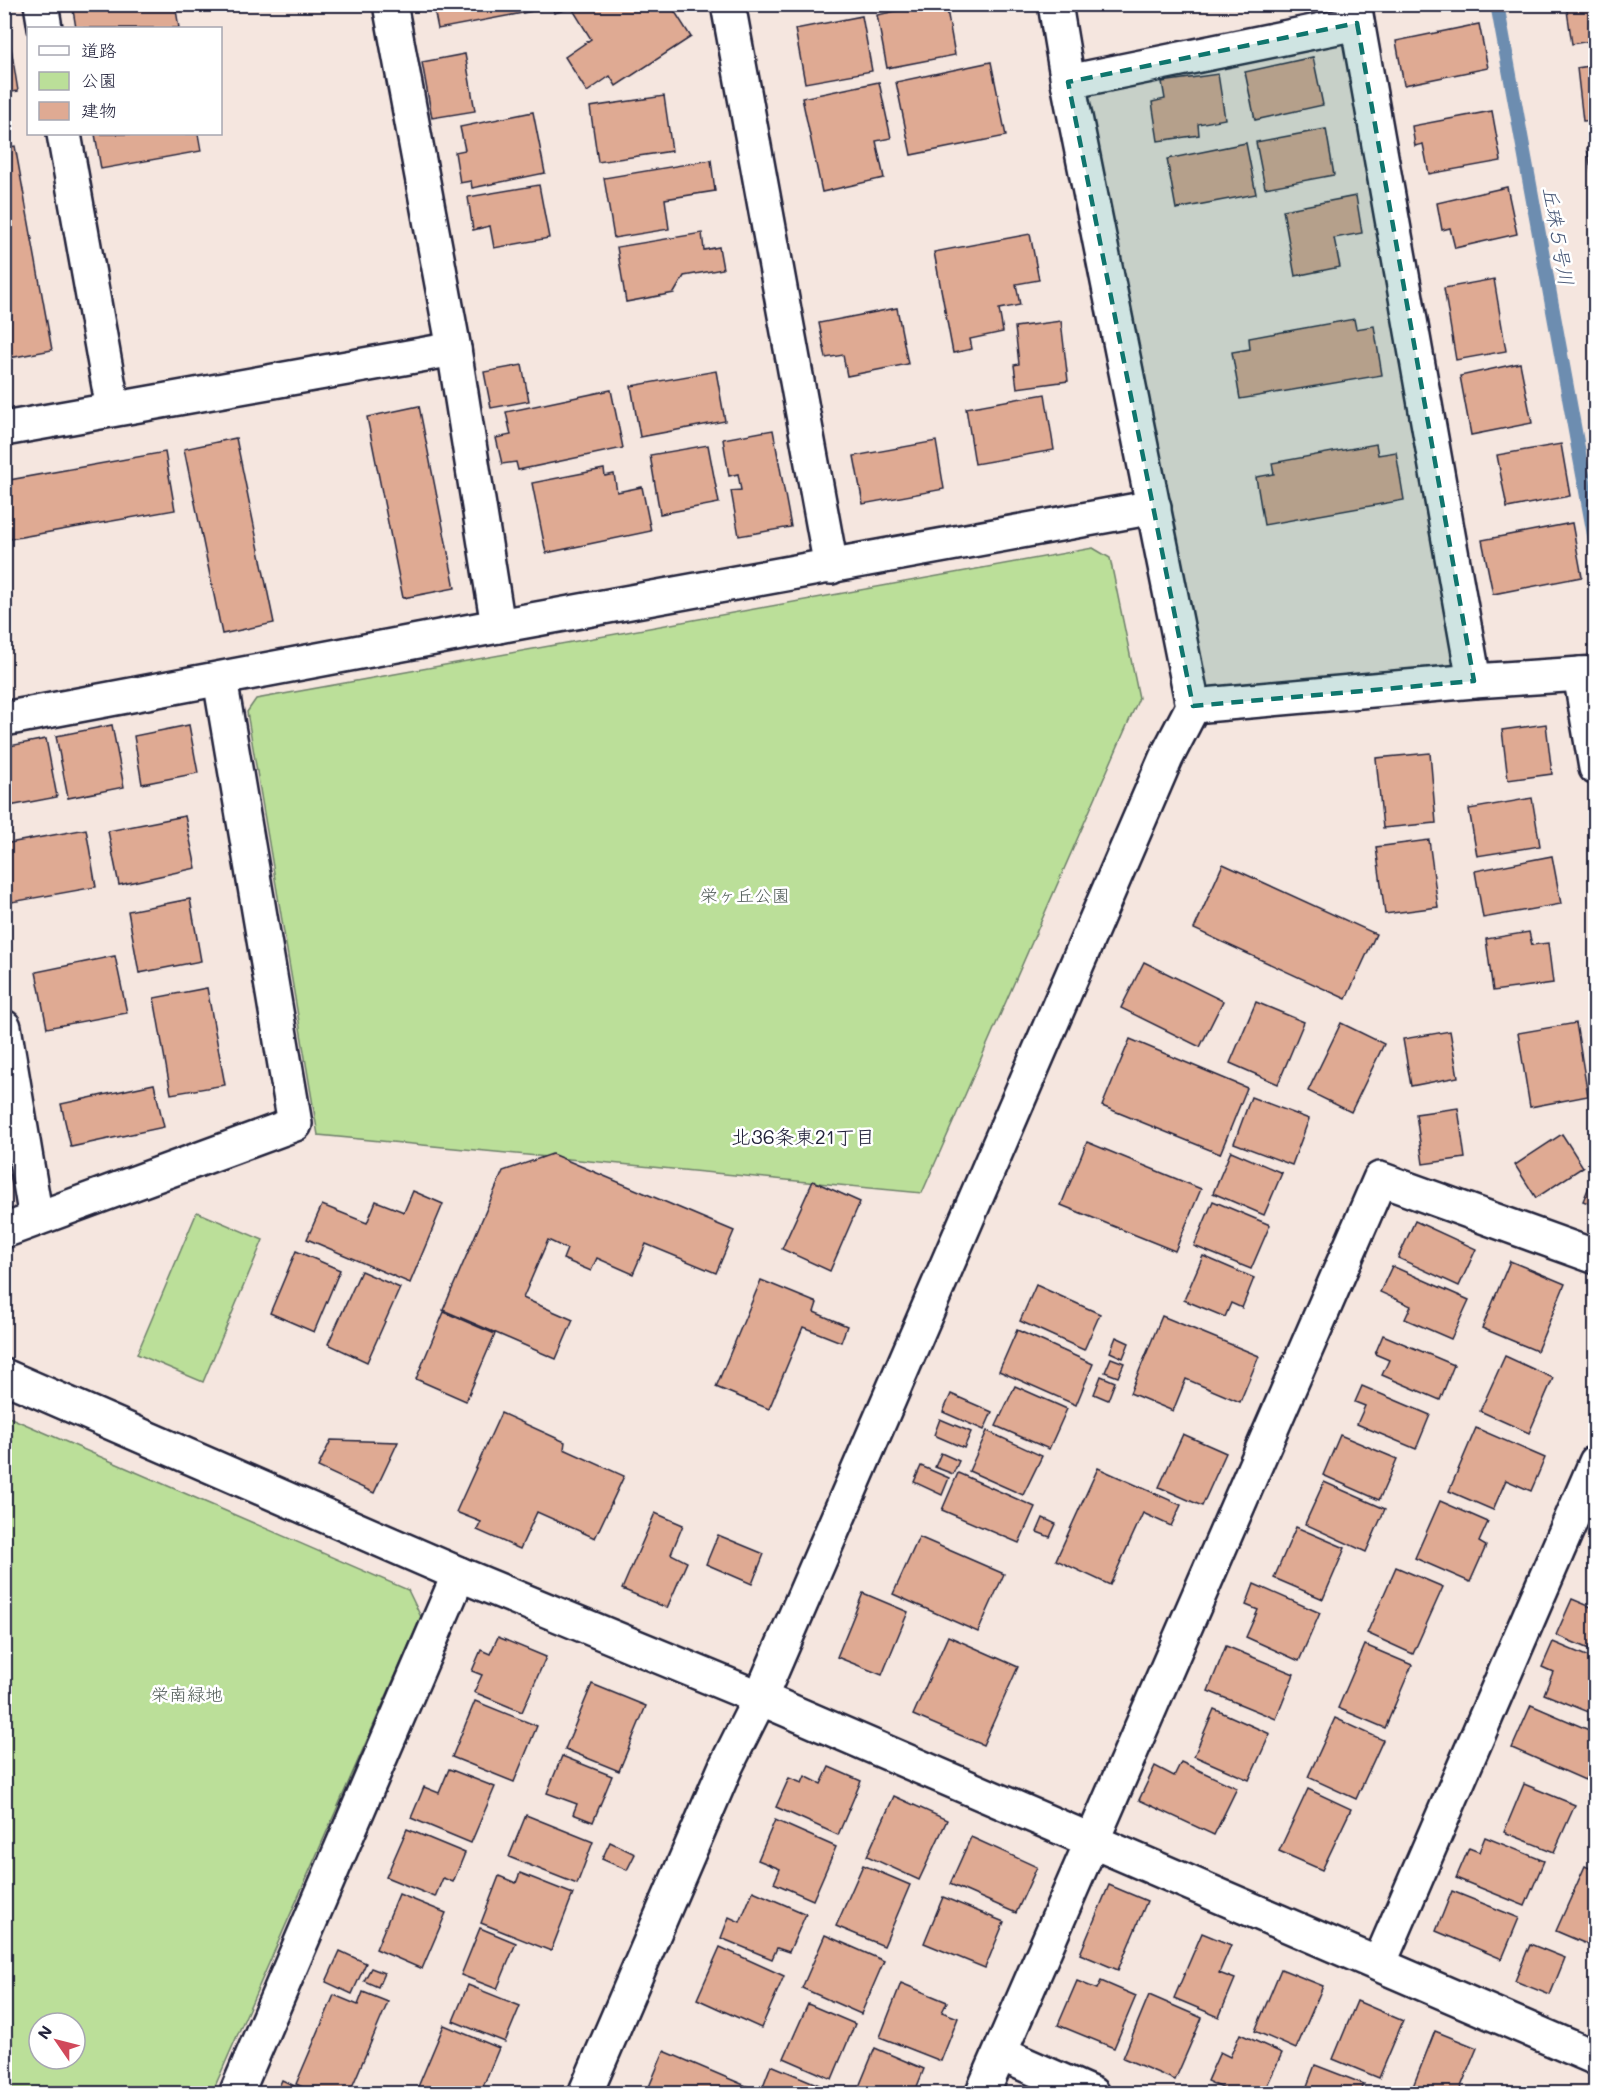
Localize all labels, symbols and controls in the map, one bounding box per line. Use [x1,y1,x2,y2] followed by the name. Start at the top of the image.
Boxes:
[27,27,222,135] legend
[81,38,117,62] text: 道路
[81,68,117,92] text: 公園
[81,98,117,122] text: 建物
[1538,185,1580,287] water label: 丘珠５号川
[700,883,790,907] park label: 栄ヶ丘公園
[731,1123,875,1149] district label: 北36条東21丁目
[151,1682,223,1706] park label: 栄南緑地
[27,2011,87,2071] north arrow
[32,2021,56,2043] text: N

